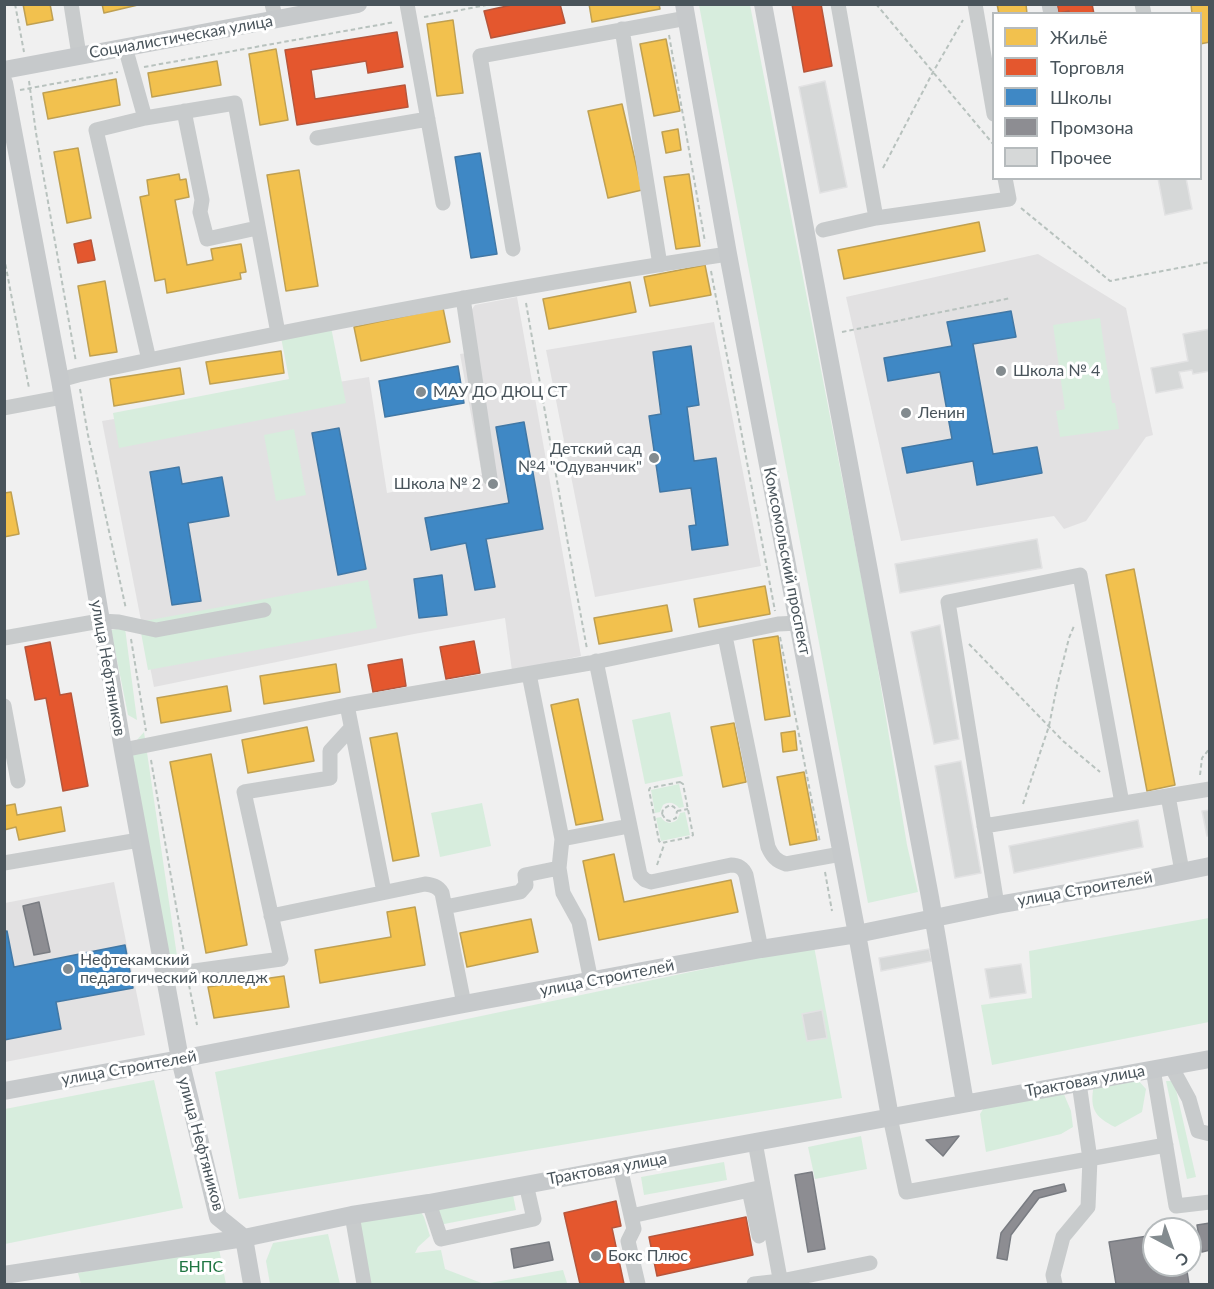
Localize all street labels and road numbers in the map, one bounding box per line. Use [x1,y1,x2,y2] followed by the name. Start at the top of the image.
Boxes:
[88,11,274,63] street label: Социалистическая улица
[759,465,815,657] street label: Комсомольский проспект
[87,598,129,738] street label: улица Нефтяников
[1016,868,1154,910] street label: улица Строителей
[538,956,676,1000] street label: улица Строителей
[60,1047,198,1089] street label: улица Строителей
[1024,1061,1146,1101] street label: Трактовая улица
[174,1075,228,1213] street label: улица Нефтяников
[546,1149,668,1189] street label: Трактовая улица

